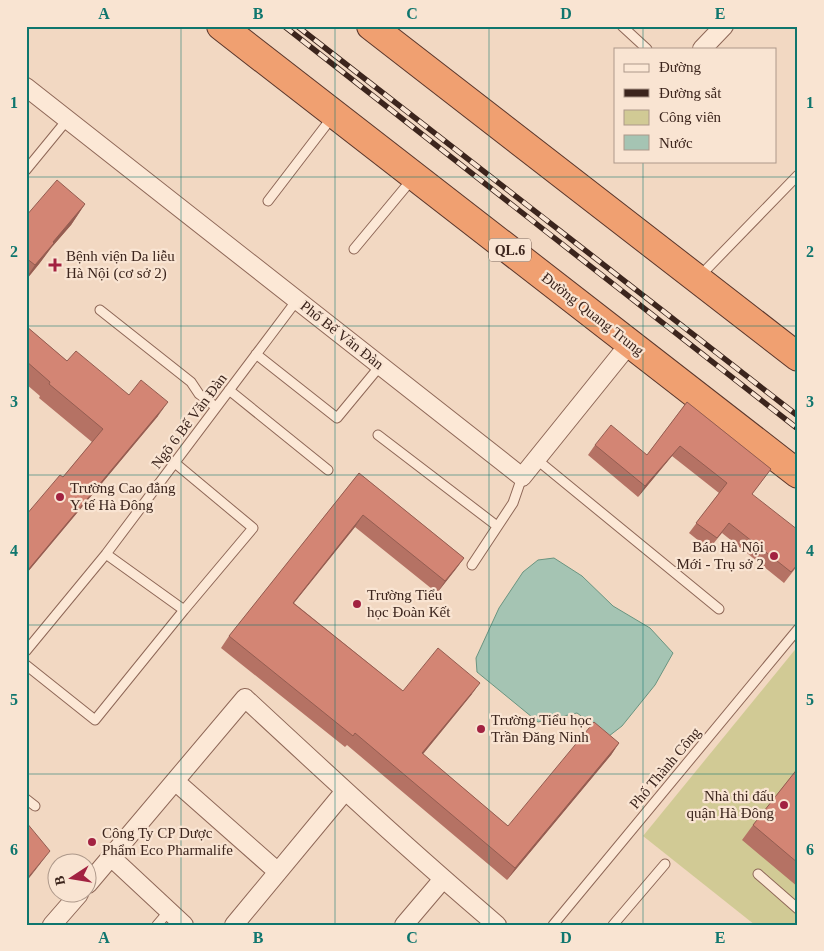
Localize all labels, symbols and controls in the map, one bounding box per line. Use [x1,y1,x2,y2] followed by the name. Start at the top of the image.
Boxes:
[98,5,110,22] text: A
[253,5,264,22] text: B
[406,5,418,22] text: C
[560,5,572,22] text: D
[715,5,725,22] text: E
[614,48,776,162] legend
[659,59,701,75] text: Đường
[659,85,722,101] text: Đường sắt
[10,94,18,111] text: 1
[806,94,814,111] text: 1
[659,109,722,125] text: Công viên
[659,135,693,151] text: Nước
[489,238,531,262] road number: QL.6
[10,243,18,260] text: 2
[806,243,814,260] text: 2
[66,248,175,282] place label: Bệnh viện Da liễu Hà Nội (cơ sở 2)
[48,258,62,272] marker: Bệnh viện Da liễu Hà Nội (cơ sở 2)
[539,269,648,359] street label: Đường Quang Trung
[297,298,387,373] street label: Phố Bế Văn Đàn
[148,370,230,472] street label: Ngõ 6 Bế Văn Đàn
[10,393,18,410] text: 3
[806,393,814,410] text: 3
[70,480,176,513] place label: Trường Cao đẳng Y tế Hà Đông
[54,491,66,503] marker: Trường Cao đẳng Y tế Hà Đông
[676,539,764,572] place label: Báo Hà Nội Mới - Trụ sở 2
[10,542,18,559] text: 4
[806,542,814,559] text: 4
[768,550,780,562] marker: Báo Hà Nội Mới - Trụ sở 2
[367,587,451,620] place label: Trường Tiểu học Đoàn Kết
[351,598,363,610] marker: Trường Tiểu học Đoàn Kết
[10,691,18,708] text: 5
[806,691,814,708] text: 5
[491,712,592,745] place label: Trường Tiểu học Trần Đăng Ninh
[475,723,487,735] marker: Trường Tiểu học Trần Đăng Ninh
[626,724,704,812] street label: Phố Thành Công
[687,788,774,821] place label: Nhà thi đấu quận Hà Đông
[778,799,790,811] marker: Nhà thi đấu quận Hà Đông
[102,825,233,858] place label: Công Ty CP Dược Phẩm Eco Pharmalife
[86,836,98,848] marker: Công Ty CP Dược Phẩm Eco Pharmalife
[10,841,18,858] text: 6
[806,841,814,858] text: 6
[48,854,98,904] north arrow
[51,874,68,887] text: B
[98,929,110,946] text: A
[253,929,264,946] text: B
[406,929,418,946] text: C
[560,929,572,946] text: D
[715,929,725,946] text: E

